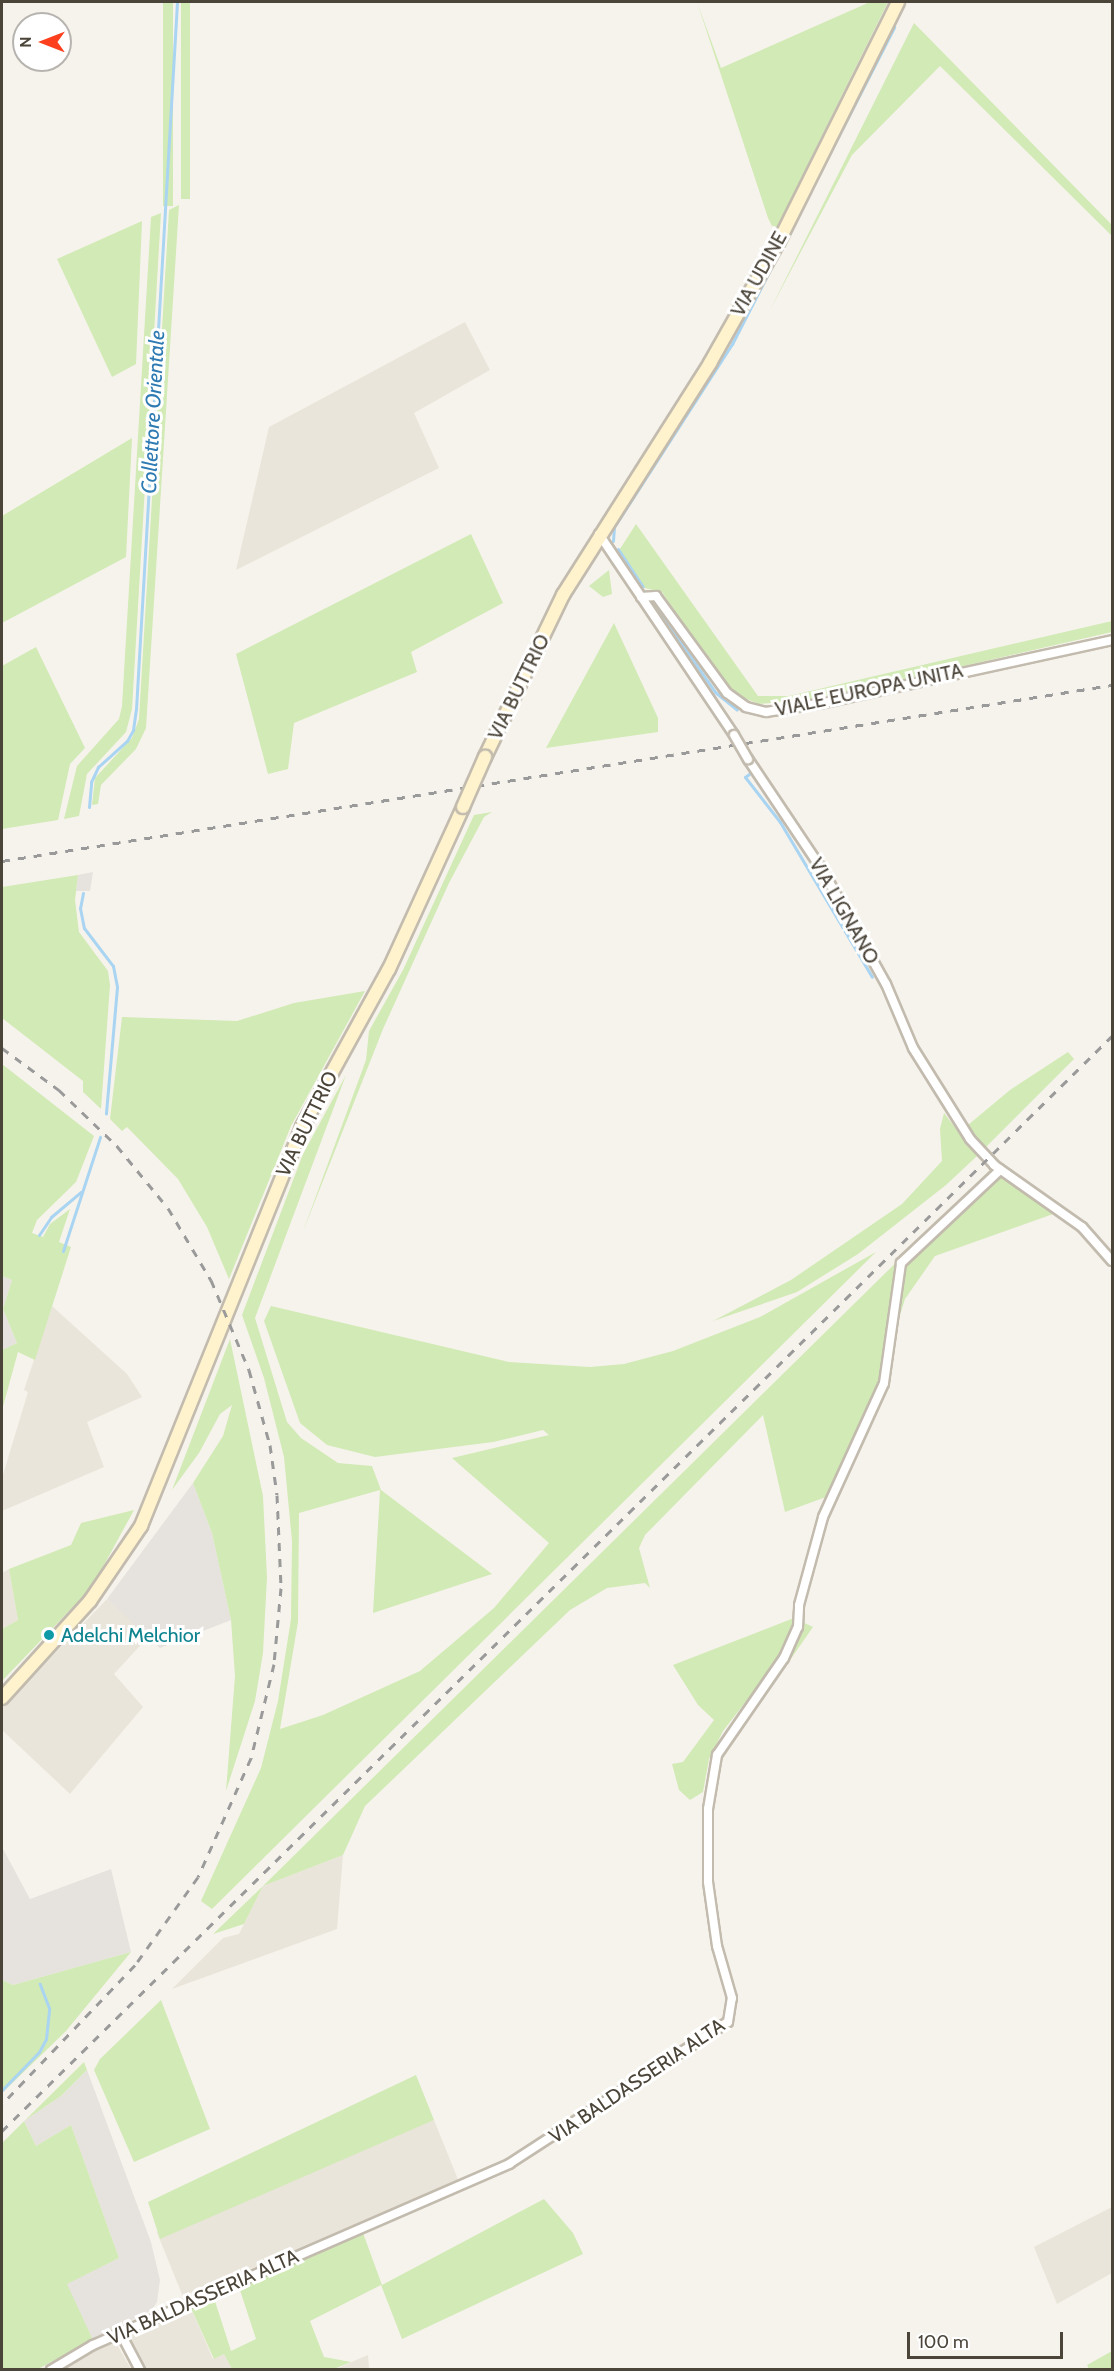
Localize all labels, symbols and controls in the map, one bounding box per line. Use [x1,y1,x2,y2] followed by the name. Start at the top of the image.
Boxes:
[12,12,72,72] north arrow
[16,36,35,48] text: N
[726,227,792,321] street label: VIA UDINE
[136,330,170,494] water label: Collettore Orientale
[483,630,555,744] street label: VIA BUTTRIO
[773,658,965,722] street label: VIALE EUROPA UNITA
[804,854,884,968] street label: VIA LIGNANO
[271,1067,343,1181] street label: VIA BUTTRIO
[61,1623,200,1647] place label: Adelchi Melchior
[42,1628,56,1642] marker: Adelchi Melchior
[545,2013,729,2149] street label: VIA BALDASSERIA ALTA
[104,2244,302,2350] street label: VIA BALDASSERIA ALTA
[910,2320,1066,2358] scale bar
[918,2331,969,2353] text: 100 m

